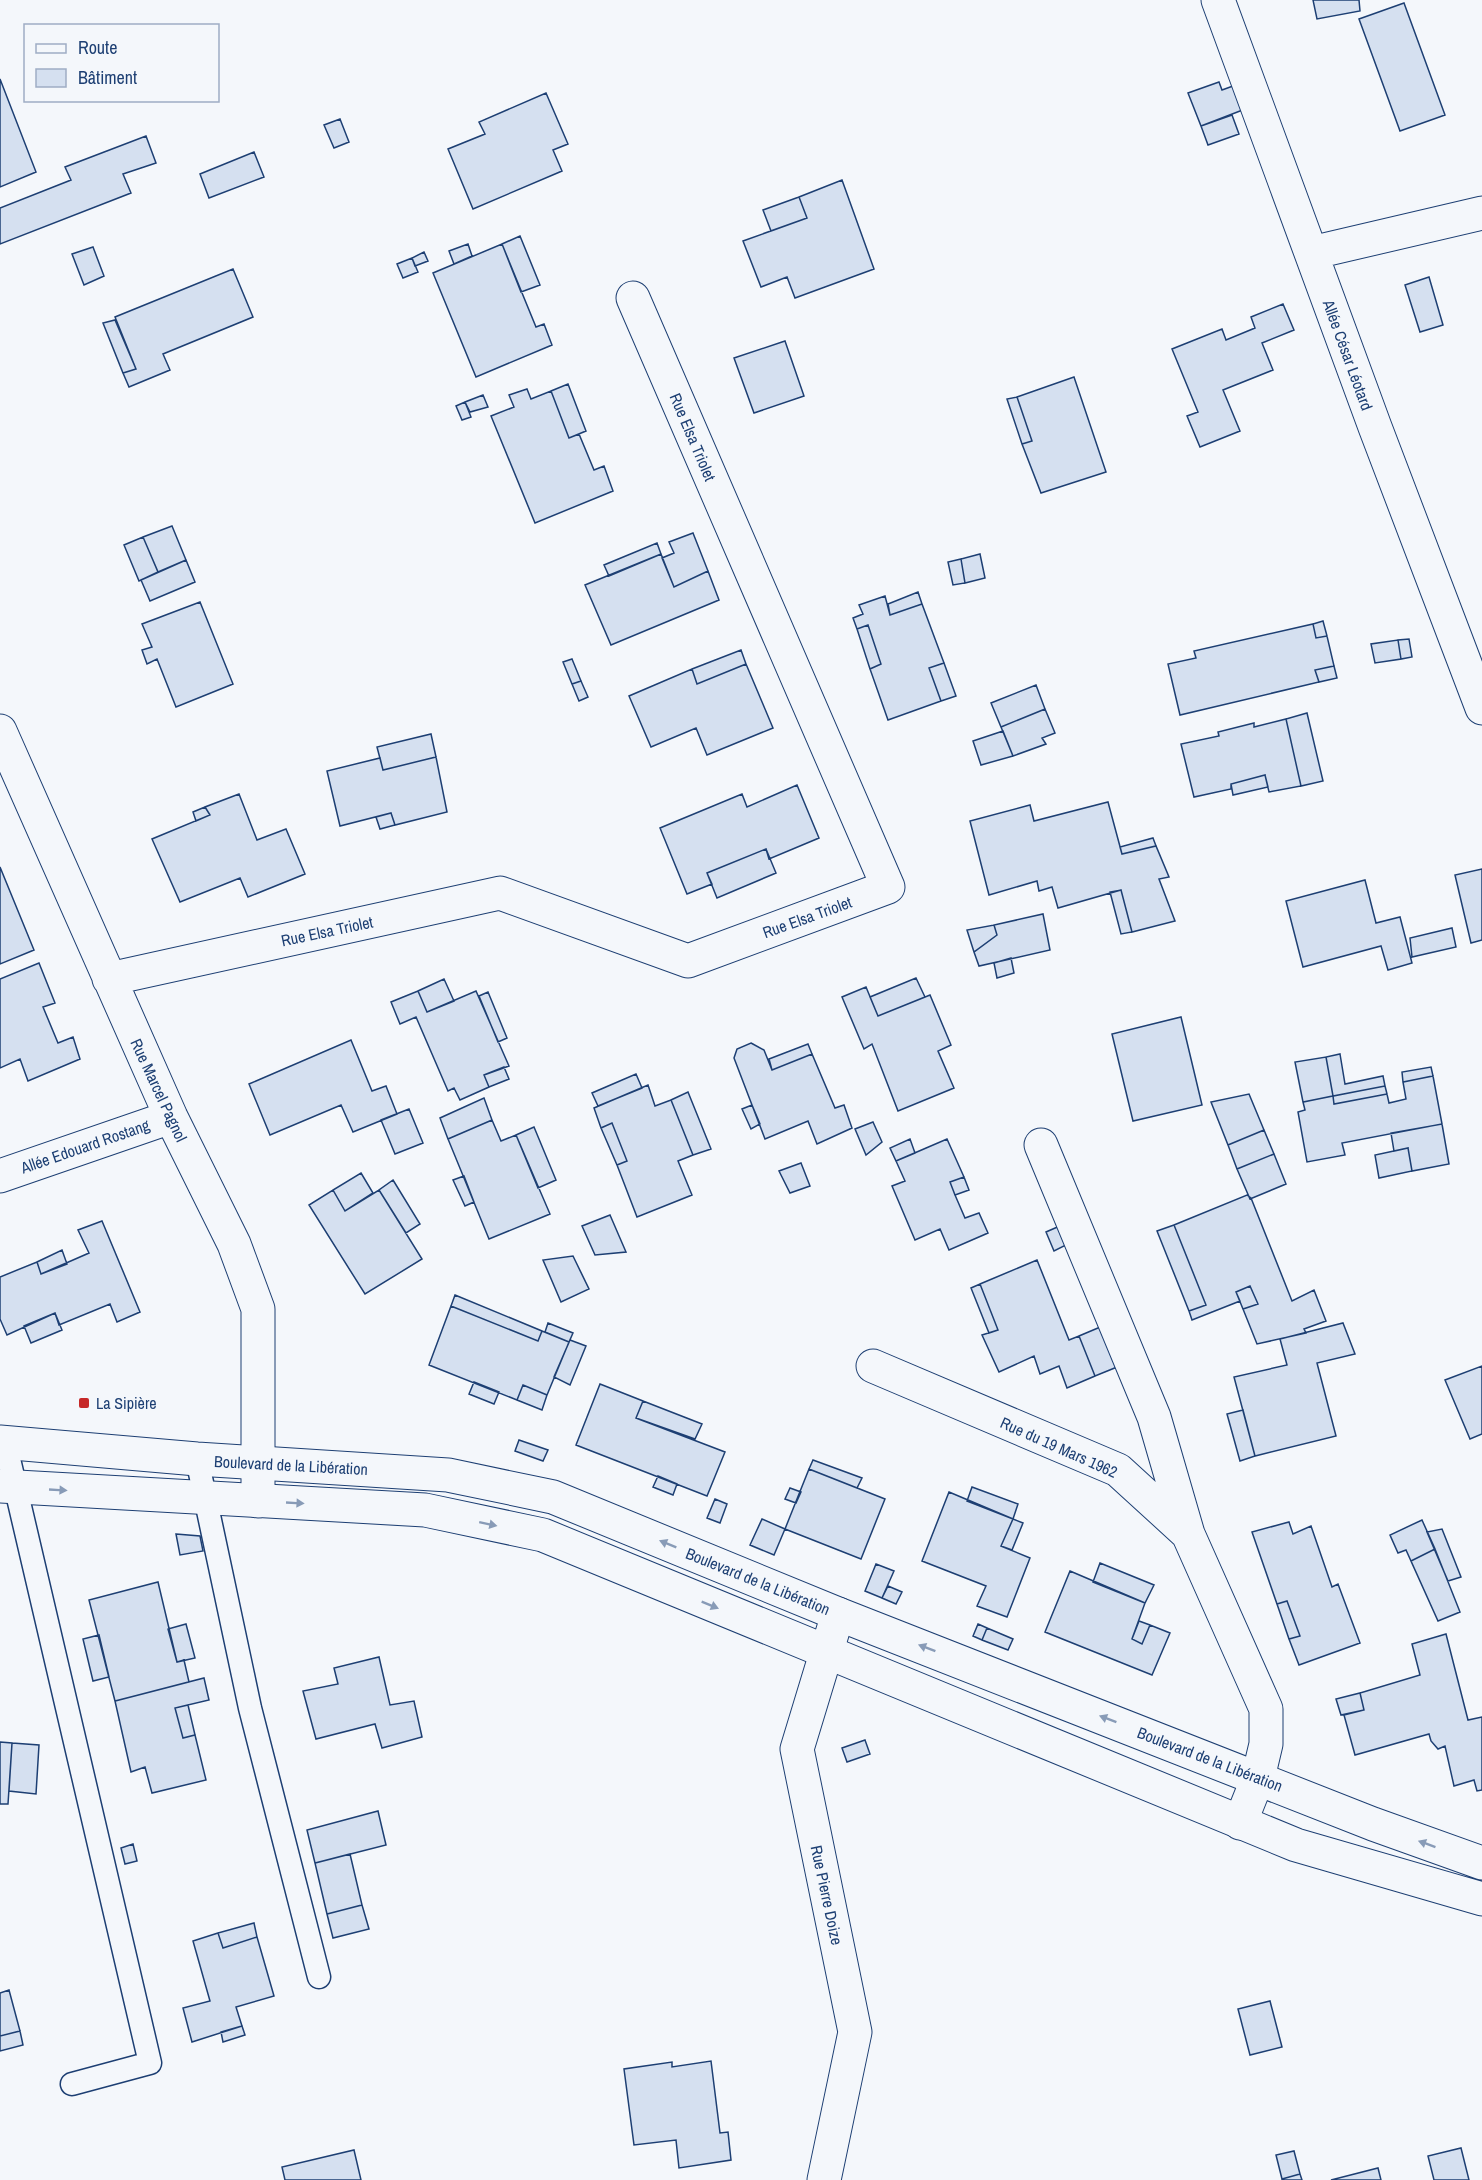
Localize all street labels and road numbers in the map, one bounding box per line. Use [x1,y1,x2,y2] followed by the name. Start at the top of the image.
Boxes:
[1317,296,1378,413] street label: Allée César Léotard
[665,390,721,485] street label: Rue Elsa Triolet
[759,891,855,943] street label: Rue Elsa Triolet
[279,910,375,951] street label: Rue Elsa Triolet
[125,1035,193,1145] street label: Rue Marcel Pagnol
[17,1113,153,1179] street label: Allée Edouard Rostang
[997,1411,1121,1483] street label: Rue du 19 Mars 1962
[214,1450,368,1480] street label: Boulevard de la Libération
[683,1542,833,1620] street label: Boulevard de la Libération
[1134,1721,1286,1797] street label: Boulevard de la Libération
[806,1843,848,1947] street label: Rue Pierre Doize

